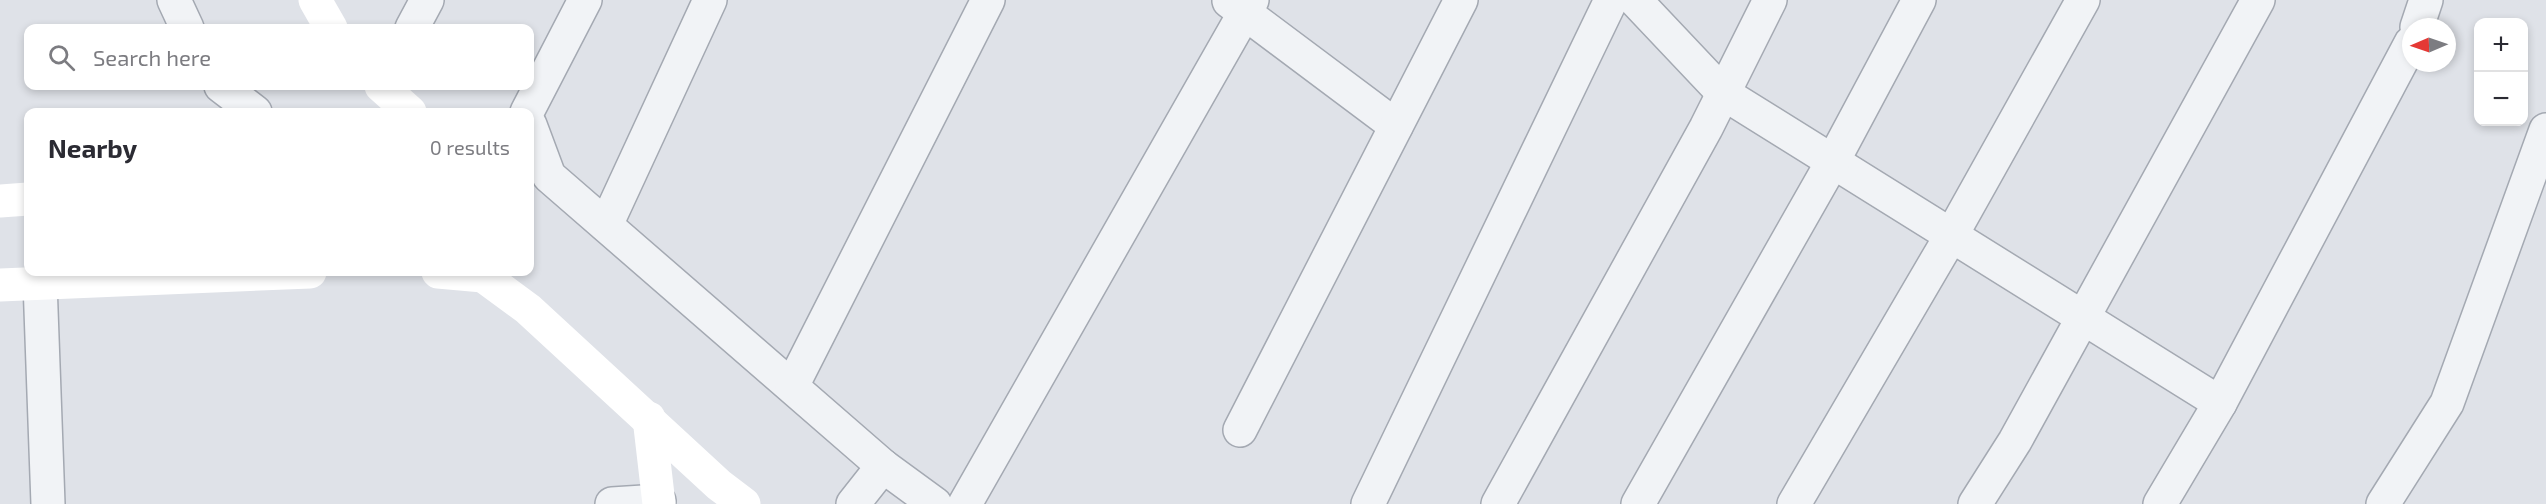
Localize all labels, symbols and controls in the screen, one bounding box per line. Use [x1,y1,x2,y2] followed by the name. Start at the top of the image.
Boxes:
[2402,18,2456,72] north arrow
[2474,18,2528,126] map controls
[2474,18,2528,72] button: +
[24,24,534,90] search box
[45,41,78,74] icon: search
[93,44,211,70] text: Search here
[2474,72,2528,126] button: −
[48,132,137,163] text: Nearby
[430,135,510,159] text: 0 results

